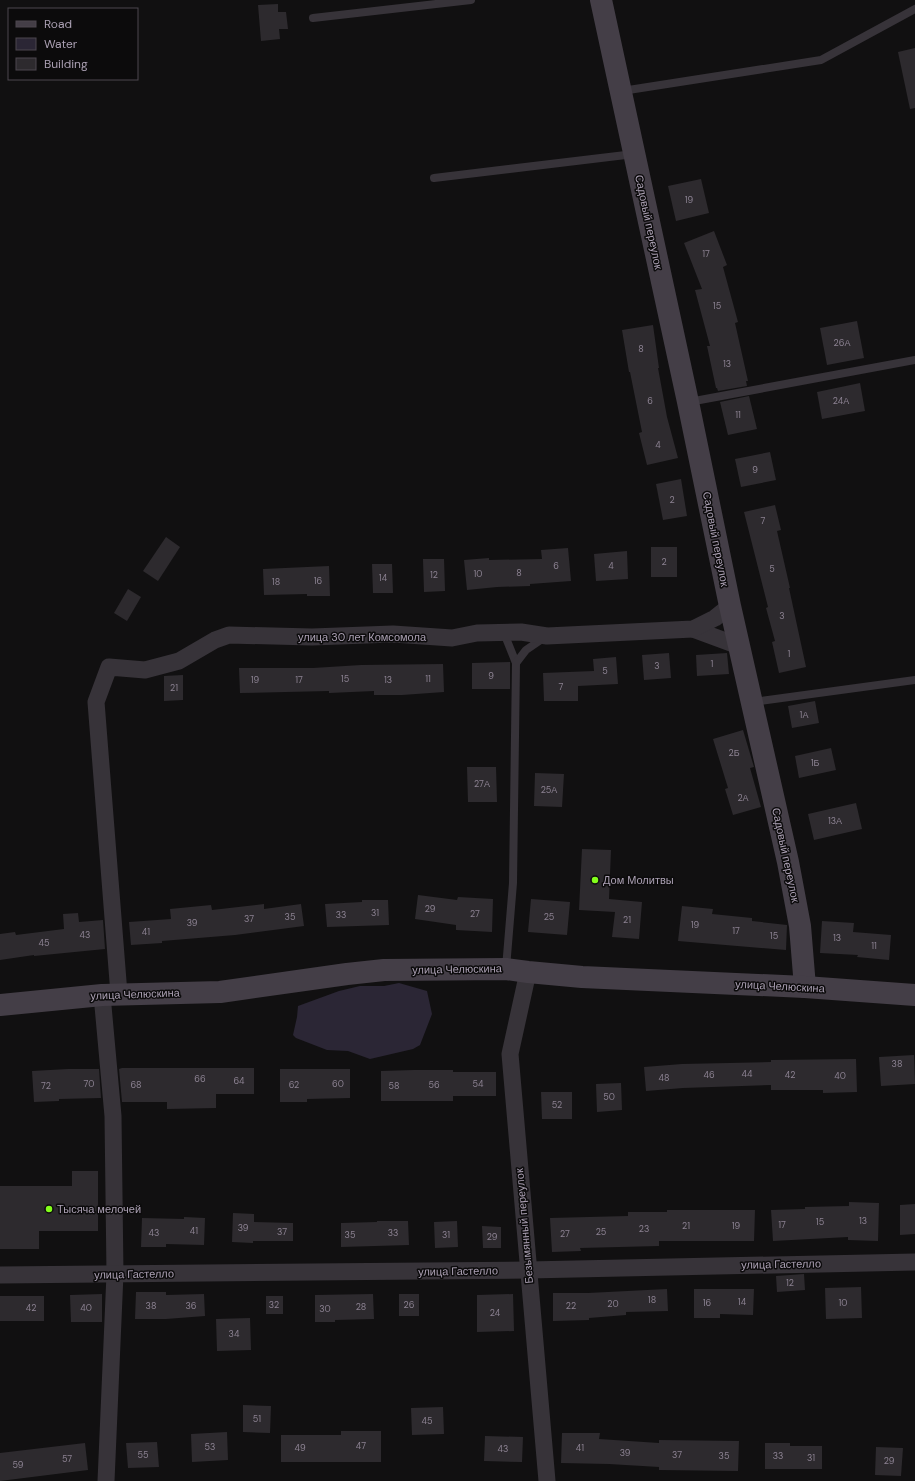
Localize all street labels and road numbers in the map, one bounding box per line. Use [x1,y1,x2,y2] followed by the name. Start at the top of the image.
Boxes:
[632,173,666,271] street label: Садовый переулок
[700,490,732,588] street label: Садовый переулок
[298,630,427,644] street label: улица 30 лет Комсомола
[769,806,803,904] street label: Садовый переулок
[412,961,503,977] street label: улица Челюскина
[735,977,826,995] street label: улица Челюскина
[90,985,181,1003] street label: улица Челюскина
[512,1168,536,1284] street label: Безымянный переулок
[741,1256,821,1272] street label: улица Гастелло
[418,1263,498,1279] street label: улица Гастелло
[94,1266,174,1282] street label: улица Гастелло

